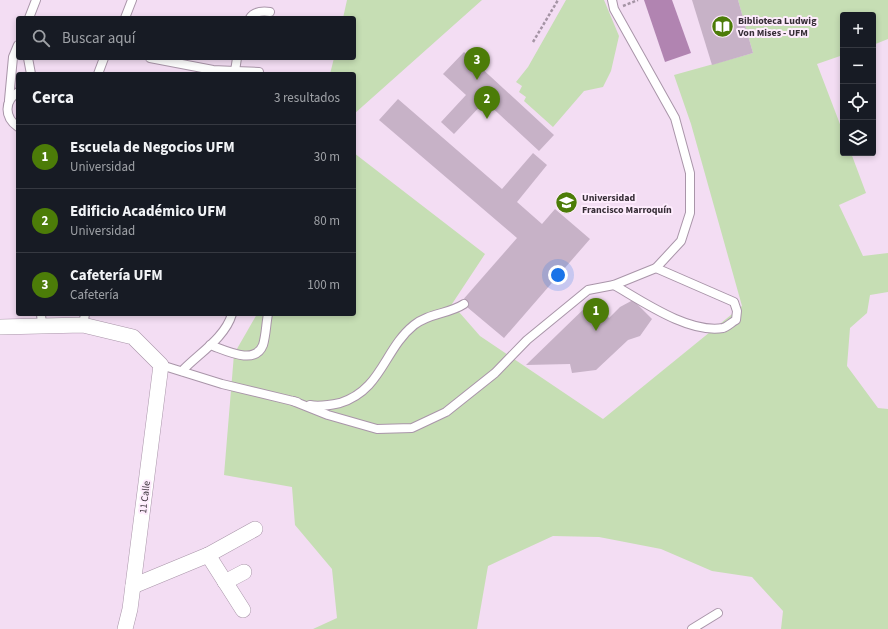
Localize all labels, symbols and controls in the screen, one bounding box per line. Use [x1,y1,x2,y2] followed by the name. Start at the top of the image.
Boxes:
[840,12,876,156] map controls
[840,12,876,48] button: +
[710,13,736,39] library icon: Biblioteca Ludwig Von Mises - UFM
[737,14,817,40] place label: Biblioteca Ludwig Von Mises - UFM
[16,16,356,60] search box
[30,27,52,49] icon: search
[62,28,135,49] text: Buscar aquí
[464,47,490,80] pin: 3
[840,48,876,84] button: −
[840,84,876,120] button: locate
[32,86,74,110] text: Cerca
[474,86,500,119] pin: 2
[274,89,340,107] text: 3 resultados
[840,120,876,156] button: layers
[70,137,235,158] text: Escuela de Negocios UFM
[42,148,48,166] text: 1
[314,148,340,166] text: 30 m
[70,158,135,176] text: Universidad
[554,190,580,216] school or university icon: Universidad Francisco Marroquín
[582,191,672,217] place label: Universidad Francisco Marroquín
[70,201,226,222] text: Edificio Académico UFM
[42,212,48,230] text: 2
[314,212,340,230] text: 80 m
[70,222,135,240] text: Universidad
[70,265,163,286] text: Cafetería UFM
[548,265,568,285] your location
[42,276,48,294] text: 3
[307,276,340,294] text: 100 m
[70,286,119,304] text: Cafetería
[583,298,609,331] pin: 1
[136,480,154,514] street label: 11 Calle

